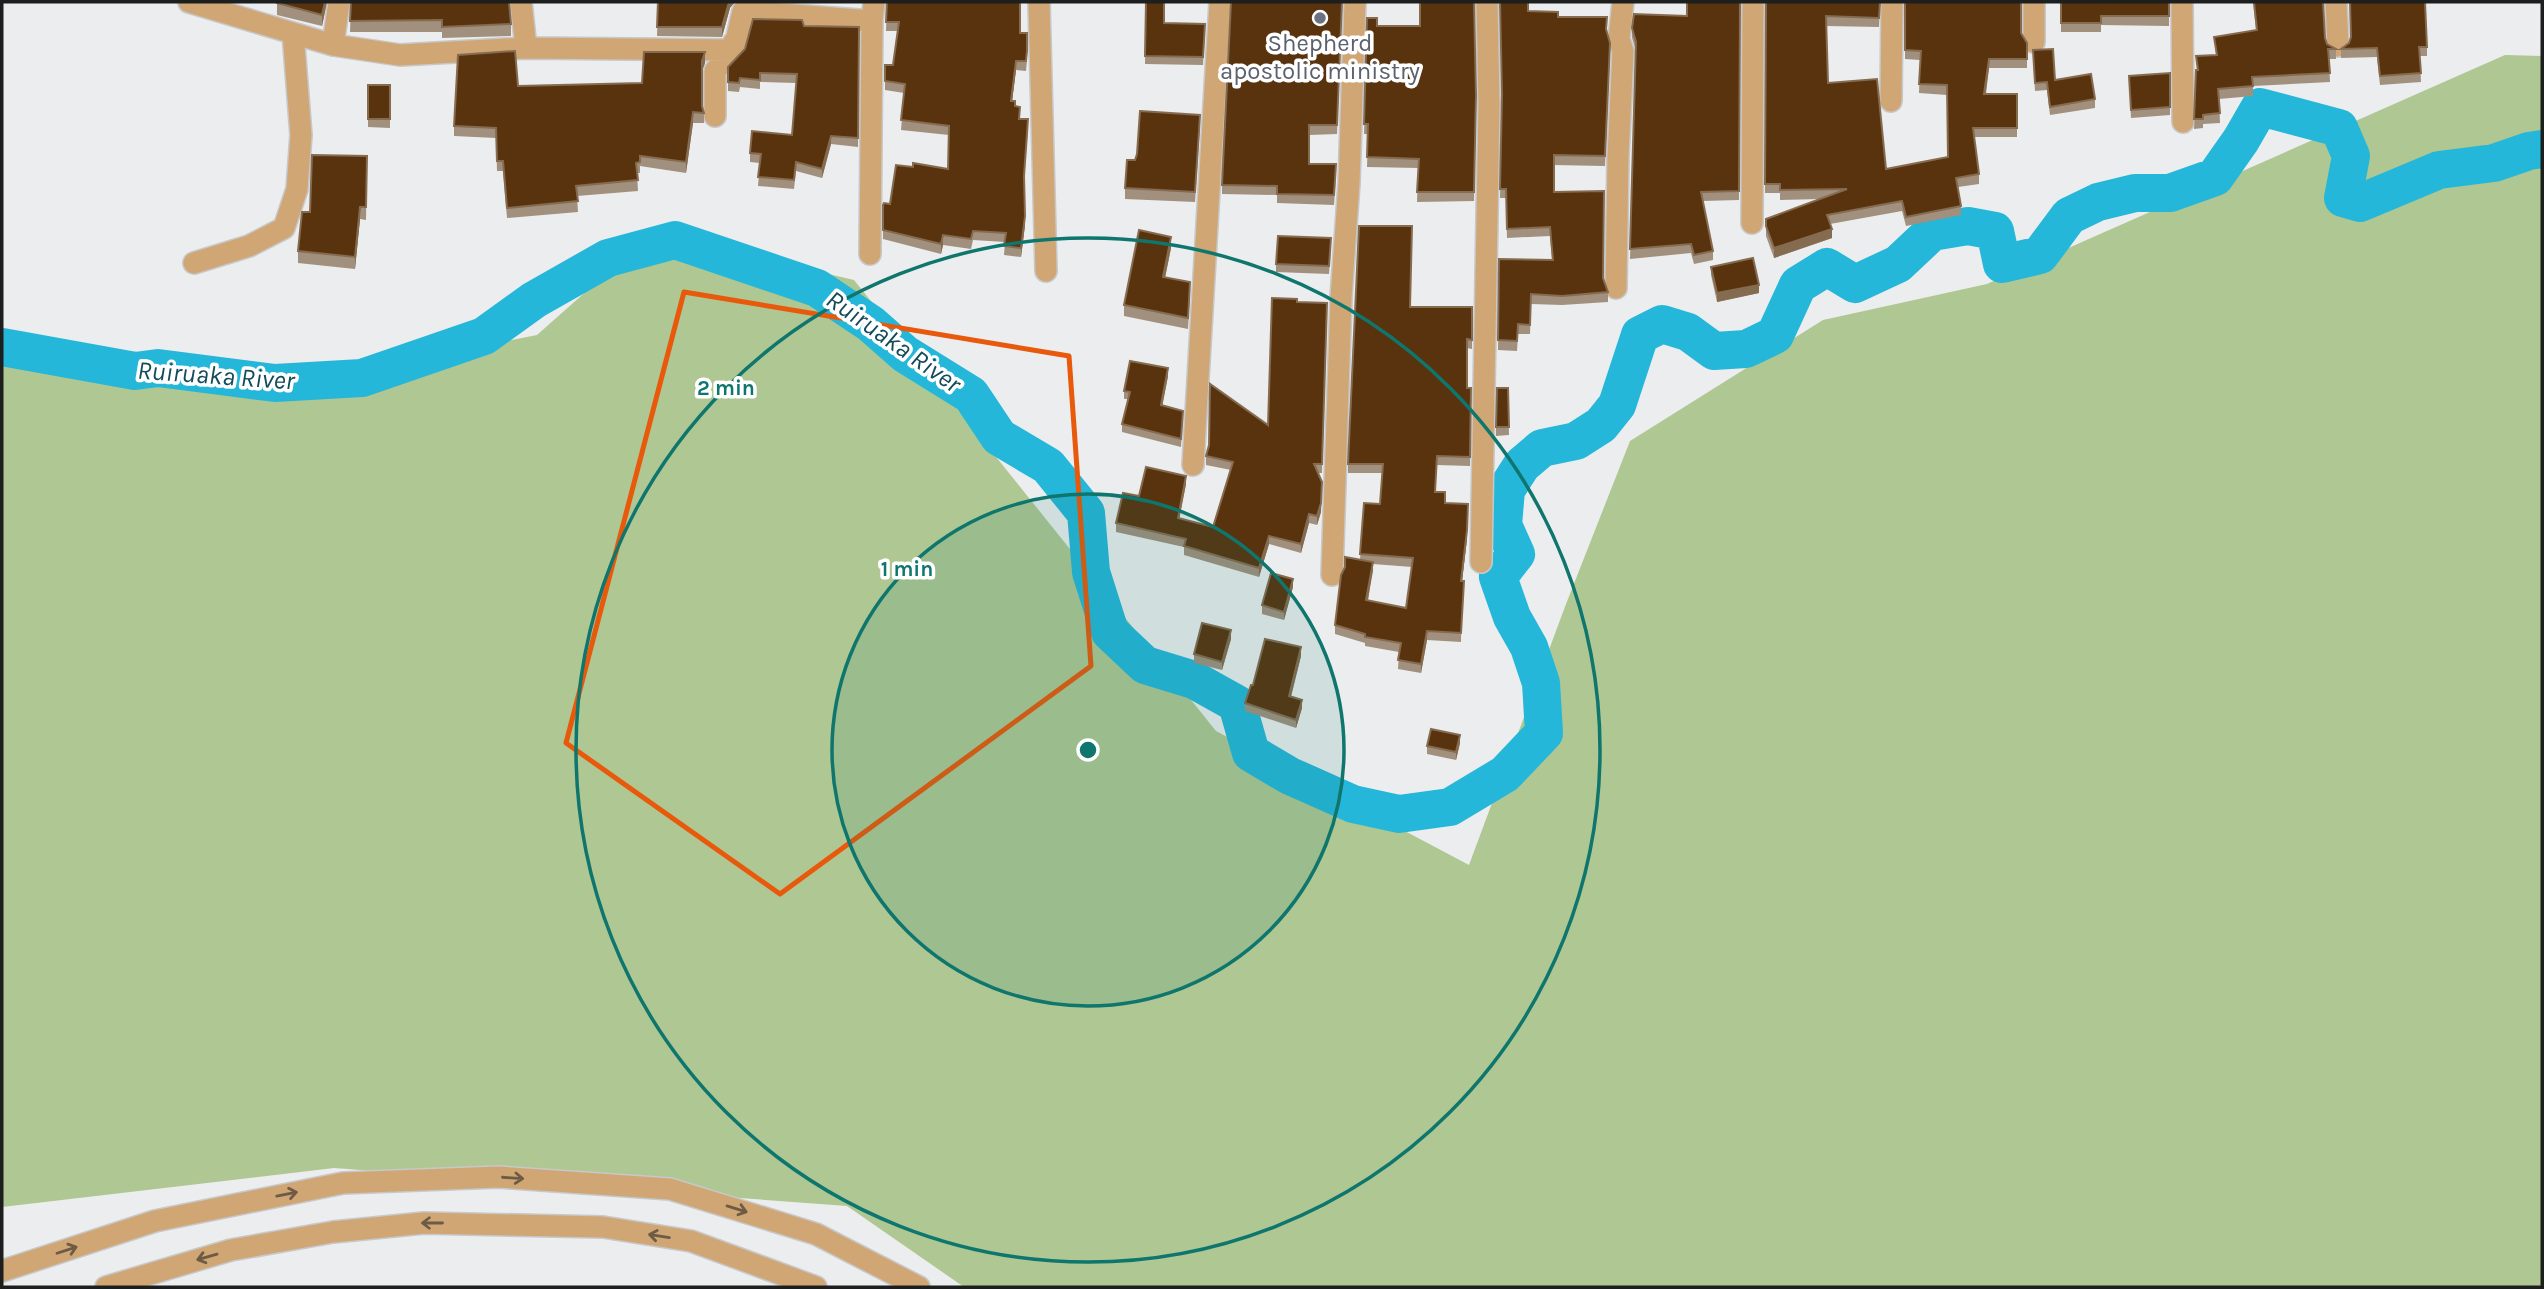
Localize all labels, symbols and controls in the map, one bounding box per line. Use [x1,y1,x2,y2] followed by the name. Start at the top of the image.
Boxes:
[1312,10,1328,26] marker: Shepherd apostolic ministry
[1220,29,1420,85] place label: Shepherd apostolic ministry
[820,283,968,400] water label: Ruiruaka River
[136,355,297,397] water label: Ruiruaka River
[697,376,755,400] text: 2 min
[881,557,933,581] text: 1 min
[1076,738,1100,762] centre of rings
[501,1172,524,1185] one-way arrow
[275,1187,298,1201] one-way arrow
[726,1204,748,1217] one-way arrow
[421,1216,444,1230] one-way arrow
[648,1229,671,1242] one-way arrow
[55,1243,77,1255] one-way arrow
[197,1251,219,1264] one-way arrow

